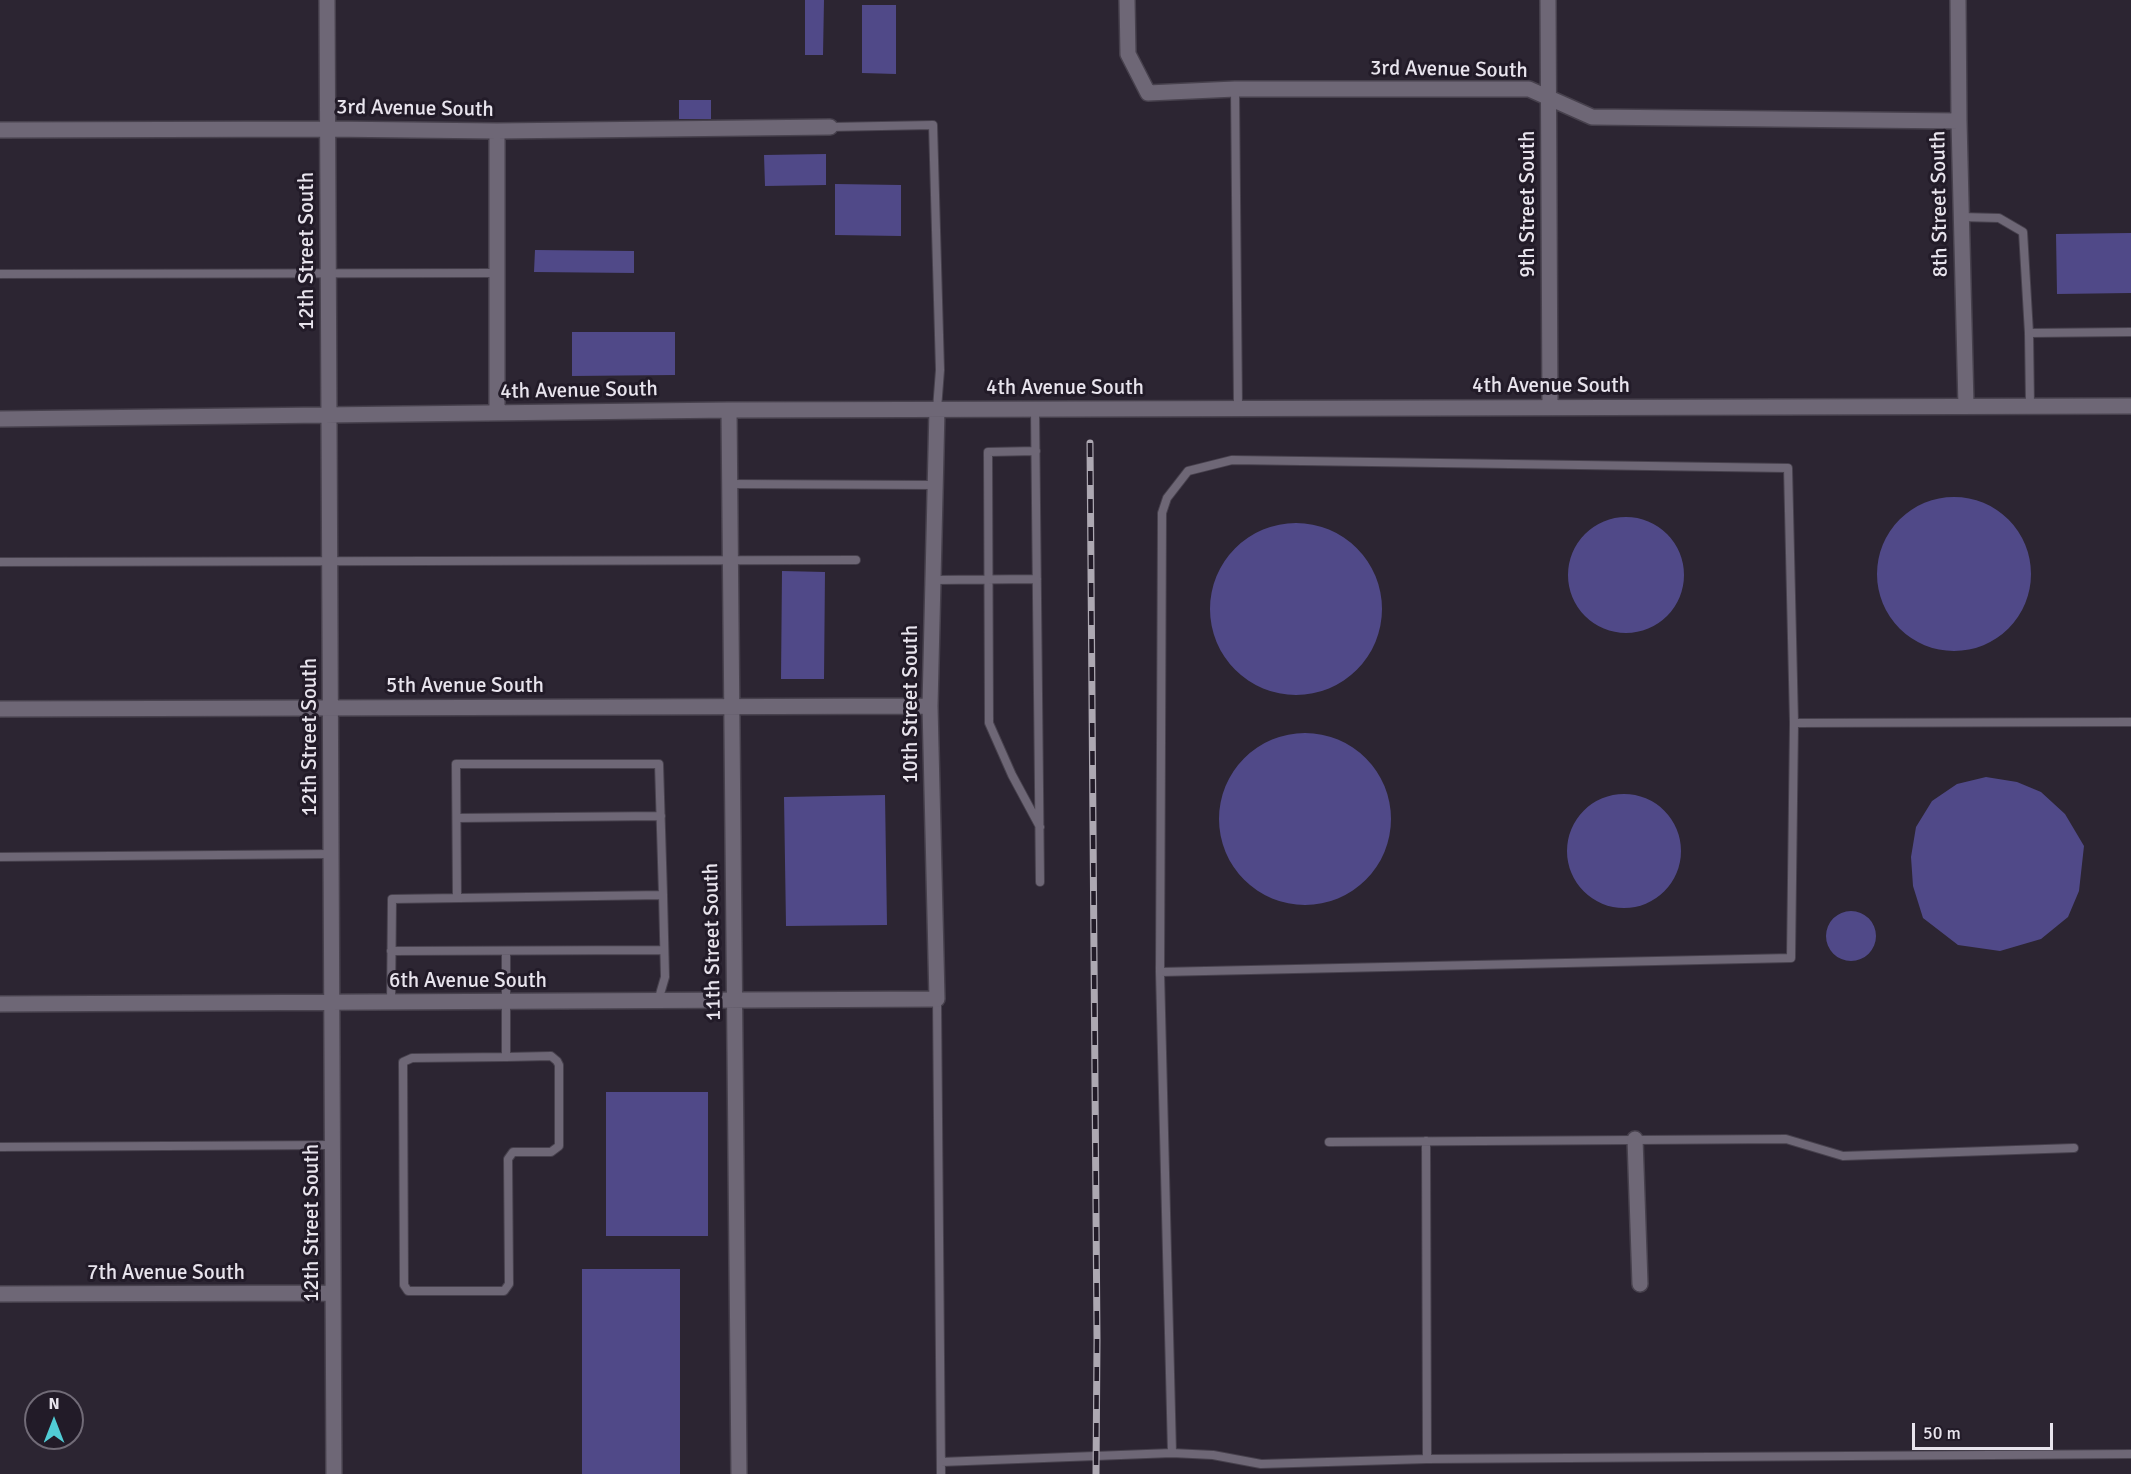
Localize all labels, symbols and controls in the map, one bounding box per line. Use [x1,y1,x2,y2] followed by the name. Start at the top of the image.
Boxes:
[1370,56,1528,84] street label: 3rd Avenue South
[336,95,494,123] street label: 3rd Avenue South
[1926,130,1954,278] street label: 8th Street South
[1515,131,1541,277] street label: 9th Street South
[294,172,320,330] street label: 12th Street South
[1472,373,1630,399] street label: 4th Avenue South
[986,375,1144,401] street label: 4th Avenue South
[500,377,658,405] street label: 4th Avenue South
[898,625,924,783] street label: 10th Street South
[297,658,323,816] street label: 12th Street South
[386,673,544,699] street label: 5th Avenue South
[699,863,727,1021] street label: 11th Street South
[389,968,547,994] street label: 6th Avenue South
[299,1144,325,1302] street label: 12th Street South
[87,1260,245,1286] street label: 7th Avenue South
[24,1390,84,1450] north arrow
[48,1394,60,1414] text: N
[1915,1411,2056,1449] scale bar
[1923,1422,1961,1444] text: 50 m

